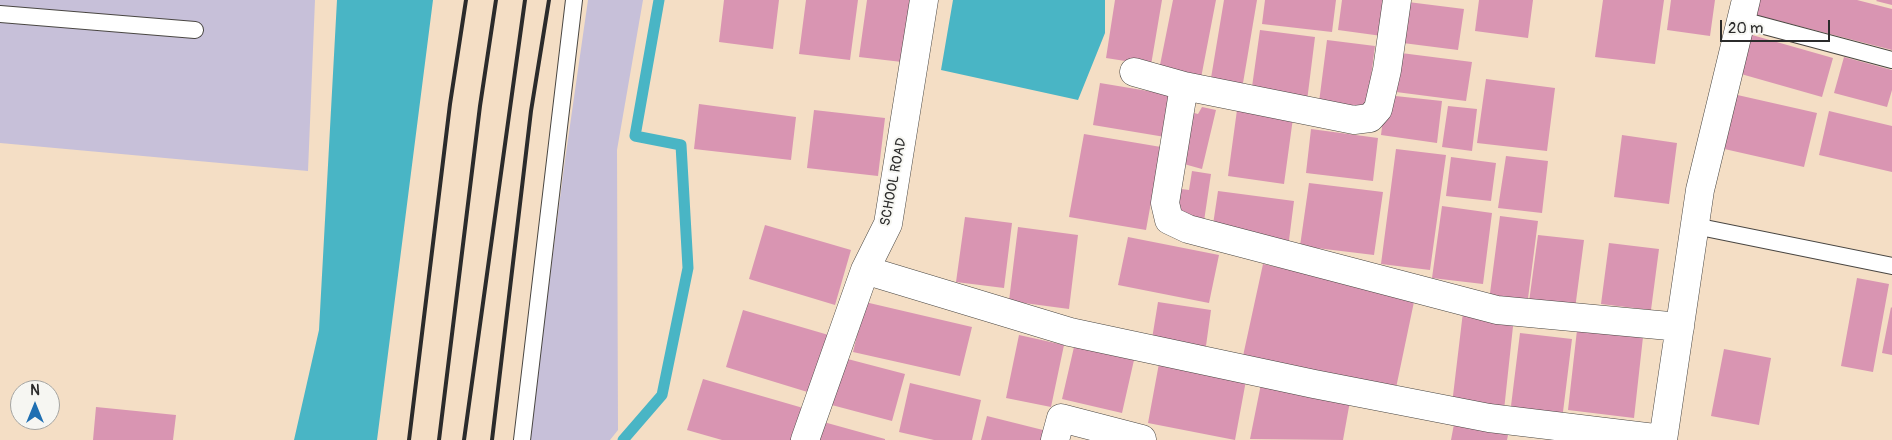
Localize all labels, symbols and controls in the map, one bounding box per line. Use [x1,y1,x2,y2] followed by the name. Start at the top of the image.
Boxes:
[1722,10,1832,42] scale bar
[1728,19,1763,38] text: 20 m
[877,137,911,227] street label: SCHOOL ROAD
[10,380,60,430] north arrow
[30,382,40,399] text: N

